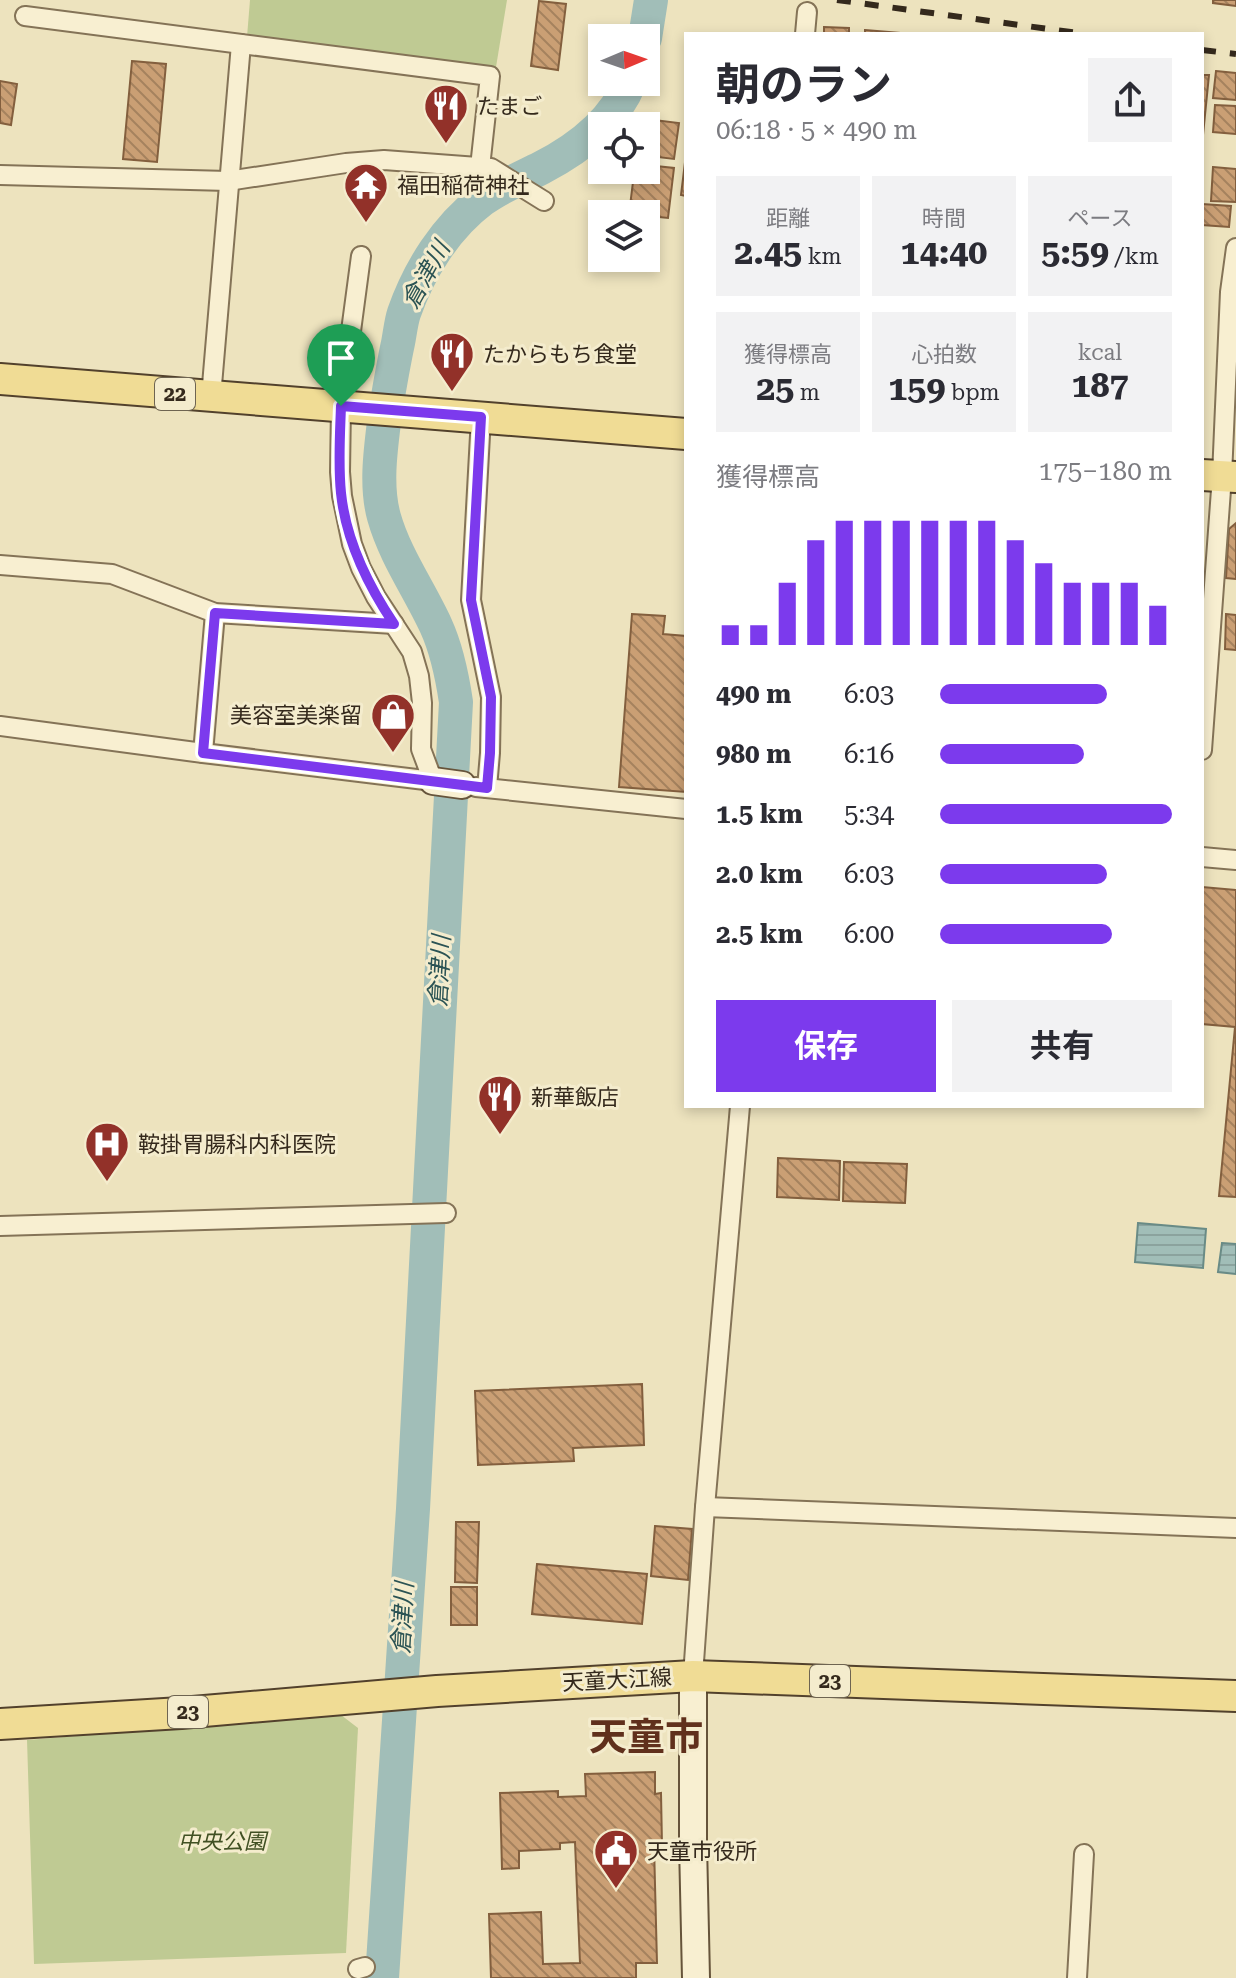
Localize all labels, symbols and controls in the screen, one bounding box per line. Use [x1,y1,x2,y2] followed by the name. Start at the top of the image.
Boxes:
[588,24,660,96] north arrow
[588,24,660,272] map controls
[1088,58,1172,142] button: share
[716,59,892,111] text: 朝のラン
[422,82,470,145] restaurant icon: たまご
[477,94,542,119] place label: たまご
[588,112,660,184] button: locate
[716,115,917,145] text: 06:18 · 5 × 490 m
[342,161,390,224] temple icon: 福田稲荷神社
[397,173,529,198] place label: 福田稲荷神社
[588,200,660,272] button: layers
[766,206,810,231] text: 距離
[922,206,966,231] text: 時間
[1068,206,1132,231] text: ペース
[734,232,802,272] text: 2.45
[901,232,987,272] text: 14:40
[1041,232,1109,272] text: 5:59
[396,234,457,313] water label: 倉津川
[802,244,842,269] text: km
[1109,244,1159,269] text: /km
[307,324,375,406] pin
[428,330,476,393] restaurant icon: たからもち食堂
[319,336,363,380] icon: arrive
[1078,340,1122,365] text: kcal
[483,342,637,367] place label: たからもち食堂
[744,342,832,367] text: 獲得標高
[911,342,977,367] text: 心拍数
[1071,365,1129,405] text: 187
[756,368,794,408] text: 25
[888,368,945,408] text: 159
[155,378,195,410] road number: 22
[794,380,820,405] text: m
[945,380,1000,405] text: bpm
[1039,456,1172,486] text: 175–180 m
[716,462,820,492] text: 獲得標高
[716,679,791,709] text: 490 m
[844,679,894,709] text: 6:03
[369,691,417,754] shop icon: 美容室美楽留
[230,703,362,728] place label: 美容室美楽留
[716,739,791,769] text: 980 m
[844,739,894,769] text: 6:16
[716,799,803,829] text: 1.5 km
[844,799,894,829] text: 5:34
[716,859,803,889] text: 2.0 km
[844,859,894,889] text: 6:03
[716,919,803,949] text: 2.5 km
[844,919,894,949] text: 6:00
[424,931,456,1008] water label: 倉津川
[716,1000,936,1092] button: 保存
[952,1000,1172,1092] button: 共有
[476,1073,524,1136] restaurant icon: 新華飯店
[531,1085,619,1110] place label: 新華飯店
[83,1120,131,1183] hospital icon: 鞍掛胃腸科内科医院
[138,1132,336,1157] place label: 鞍掛胃腸科内科医院
[387,1578,419,1655] water label: 倉津川
[561,1665,673,1695] street label: 天童大江線
[810,1665,850,1697] road number: 23
[168,1696,208,1728] road number: 23
[589,1715,703,1759] district label: 天童市
[592,1827,640,1890] public building icon: 天童市役所
[178,1829,269,1854] park label: 中央公園
[647,1839,757,1864] place label: 天童市役所

